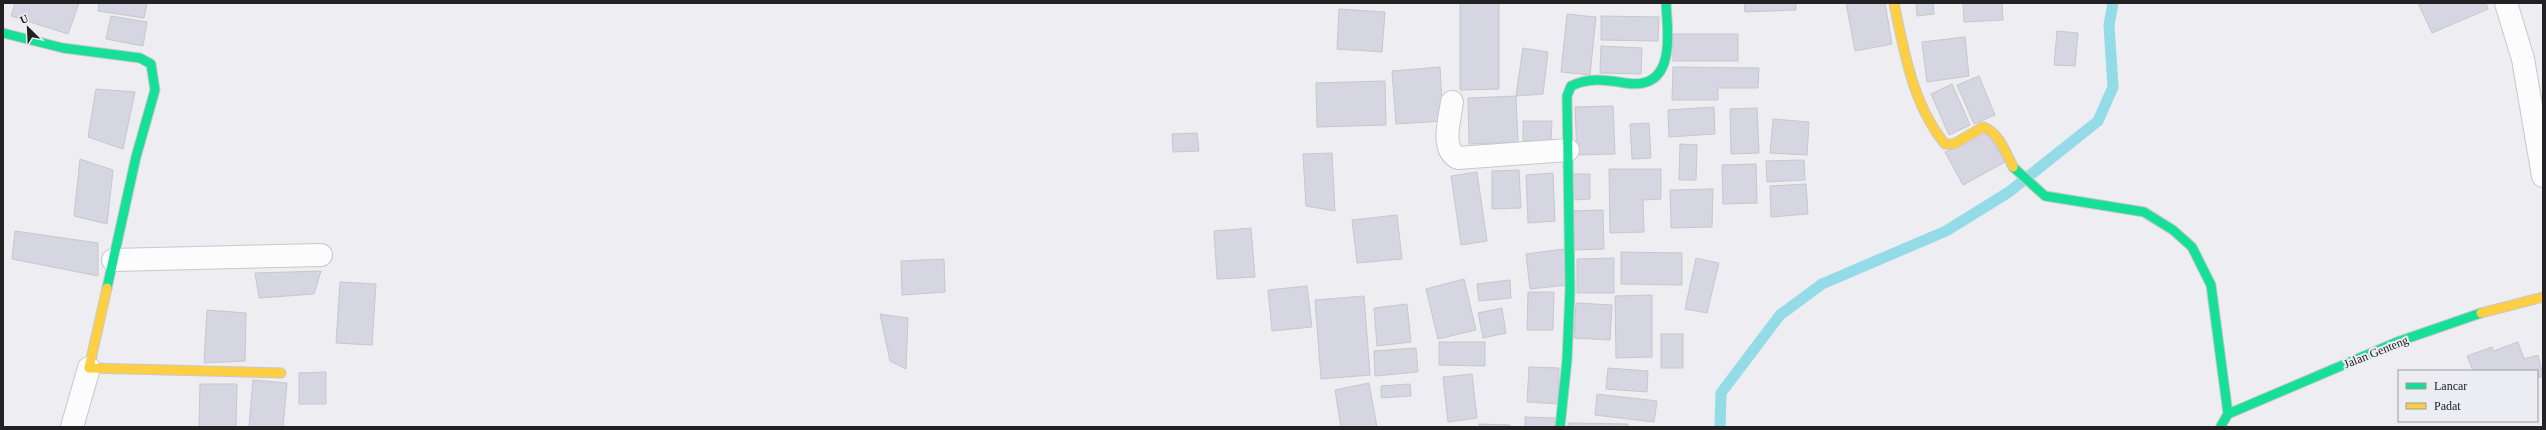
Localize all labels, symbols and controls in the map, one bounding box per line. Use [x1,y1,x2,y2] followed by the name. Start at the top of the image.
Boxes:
[8,8,48,48] north arrow
[18,12,30,26] text: U
[2342,333,2410,371] street label: Jalan Genteng
[2398,370,2538,422] legend
[2434,379,2467,393] text: Lancar
[2434,399,2461,413] text: Padat

